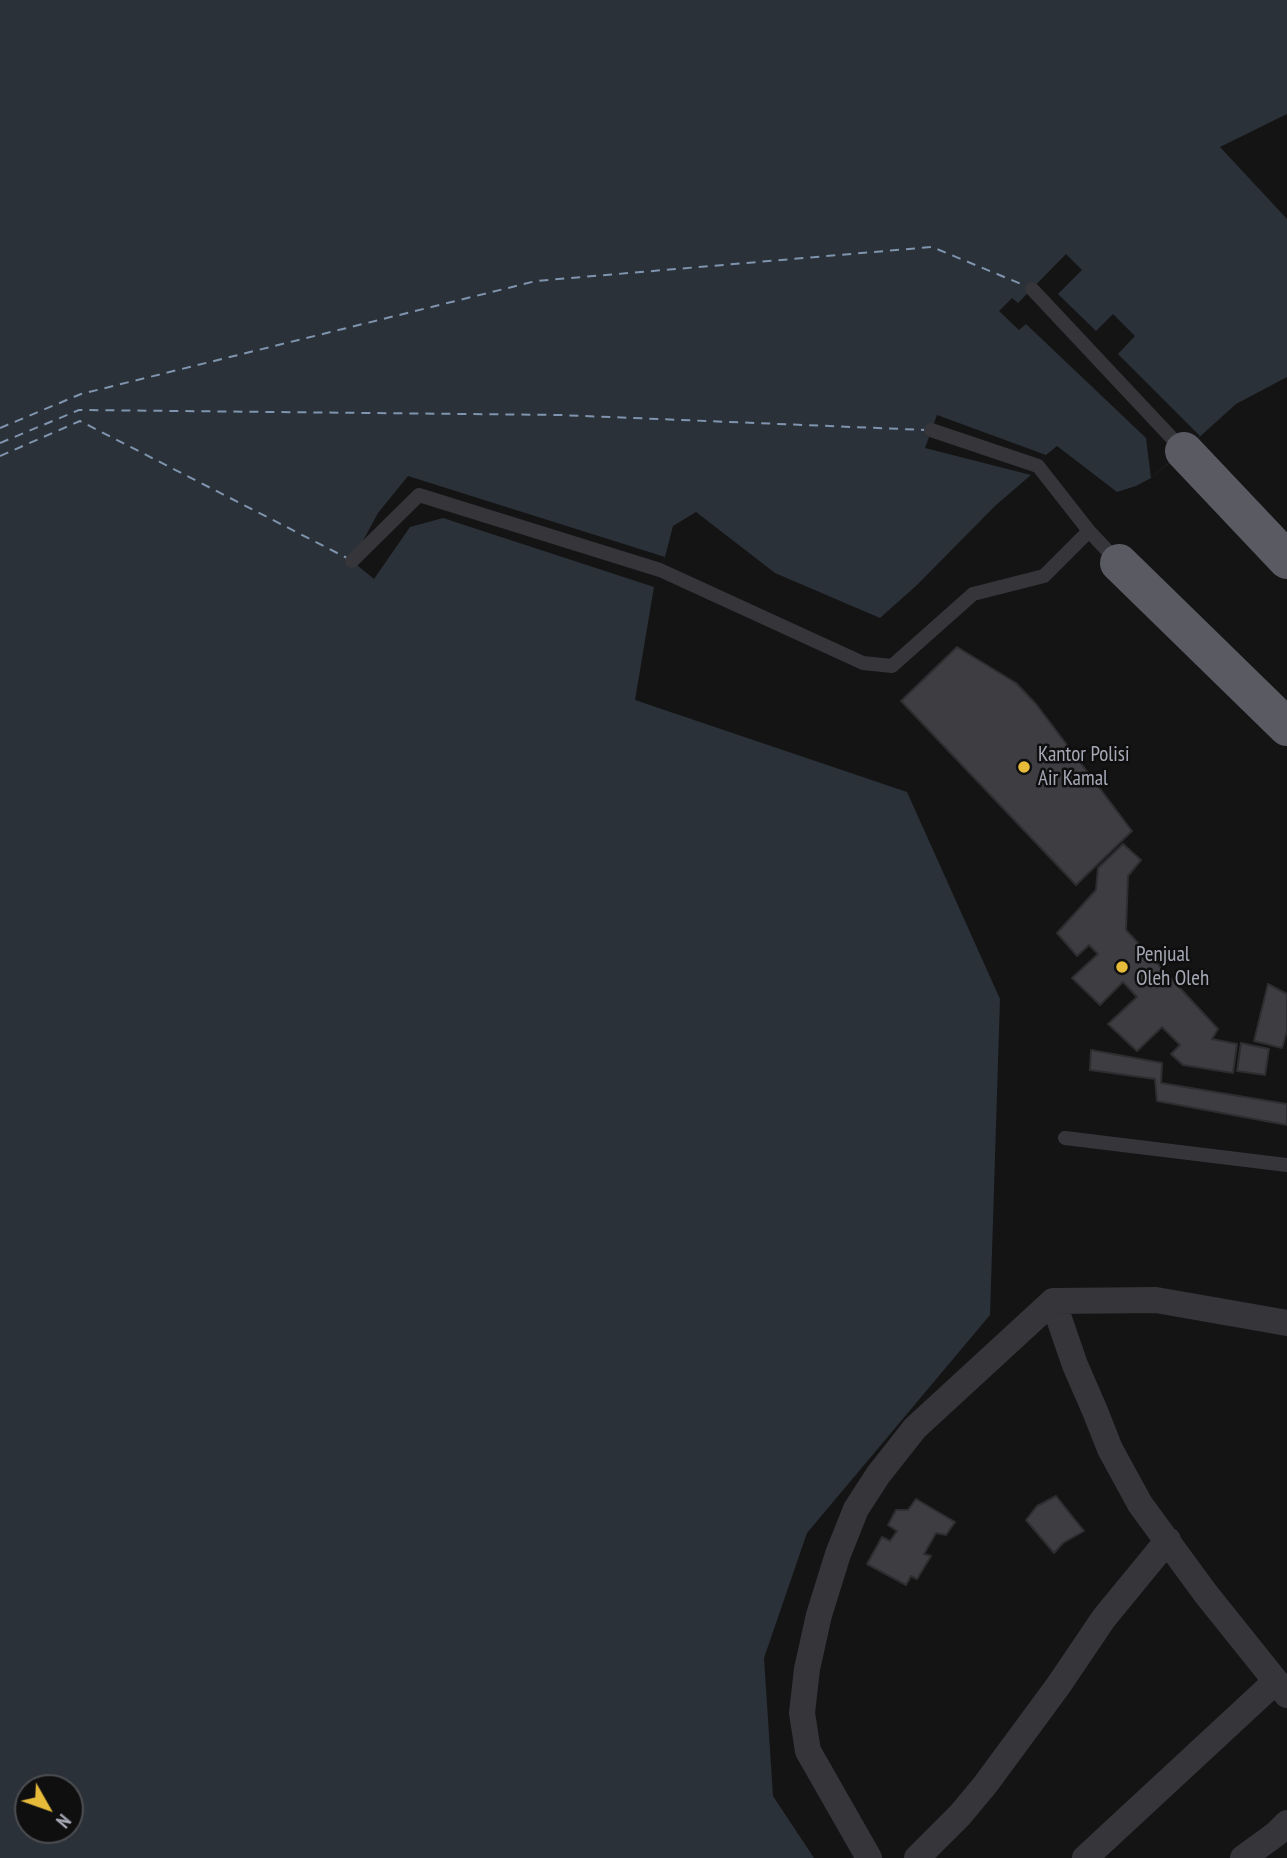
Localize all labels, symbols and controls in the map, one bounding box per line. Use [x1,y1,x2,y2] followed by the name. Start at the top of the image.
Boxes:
[1038,742,1129,792] place label: Kantor Polisi Air Kamal
[1016,759,1032,775] marker: Kantor Polisi Air Kamal
[1136,942,1209,992] place label: Penjual Oleh Oleh
[1114,959,1130,975] marker: Penjual Oleh Oleh
[14,1774,84,1844] north arrow
[51,1810,76,1833] text: N

